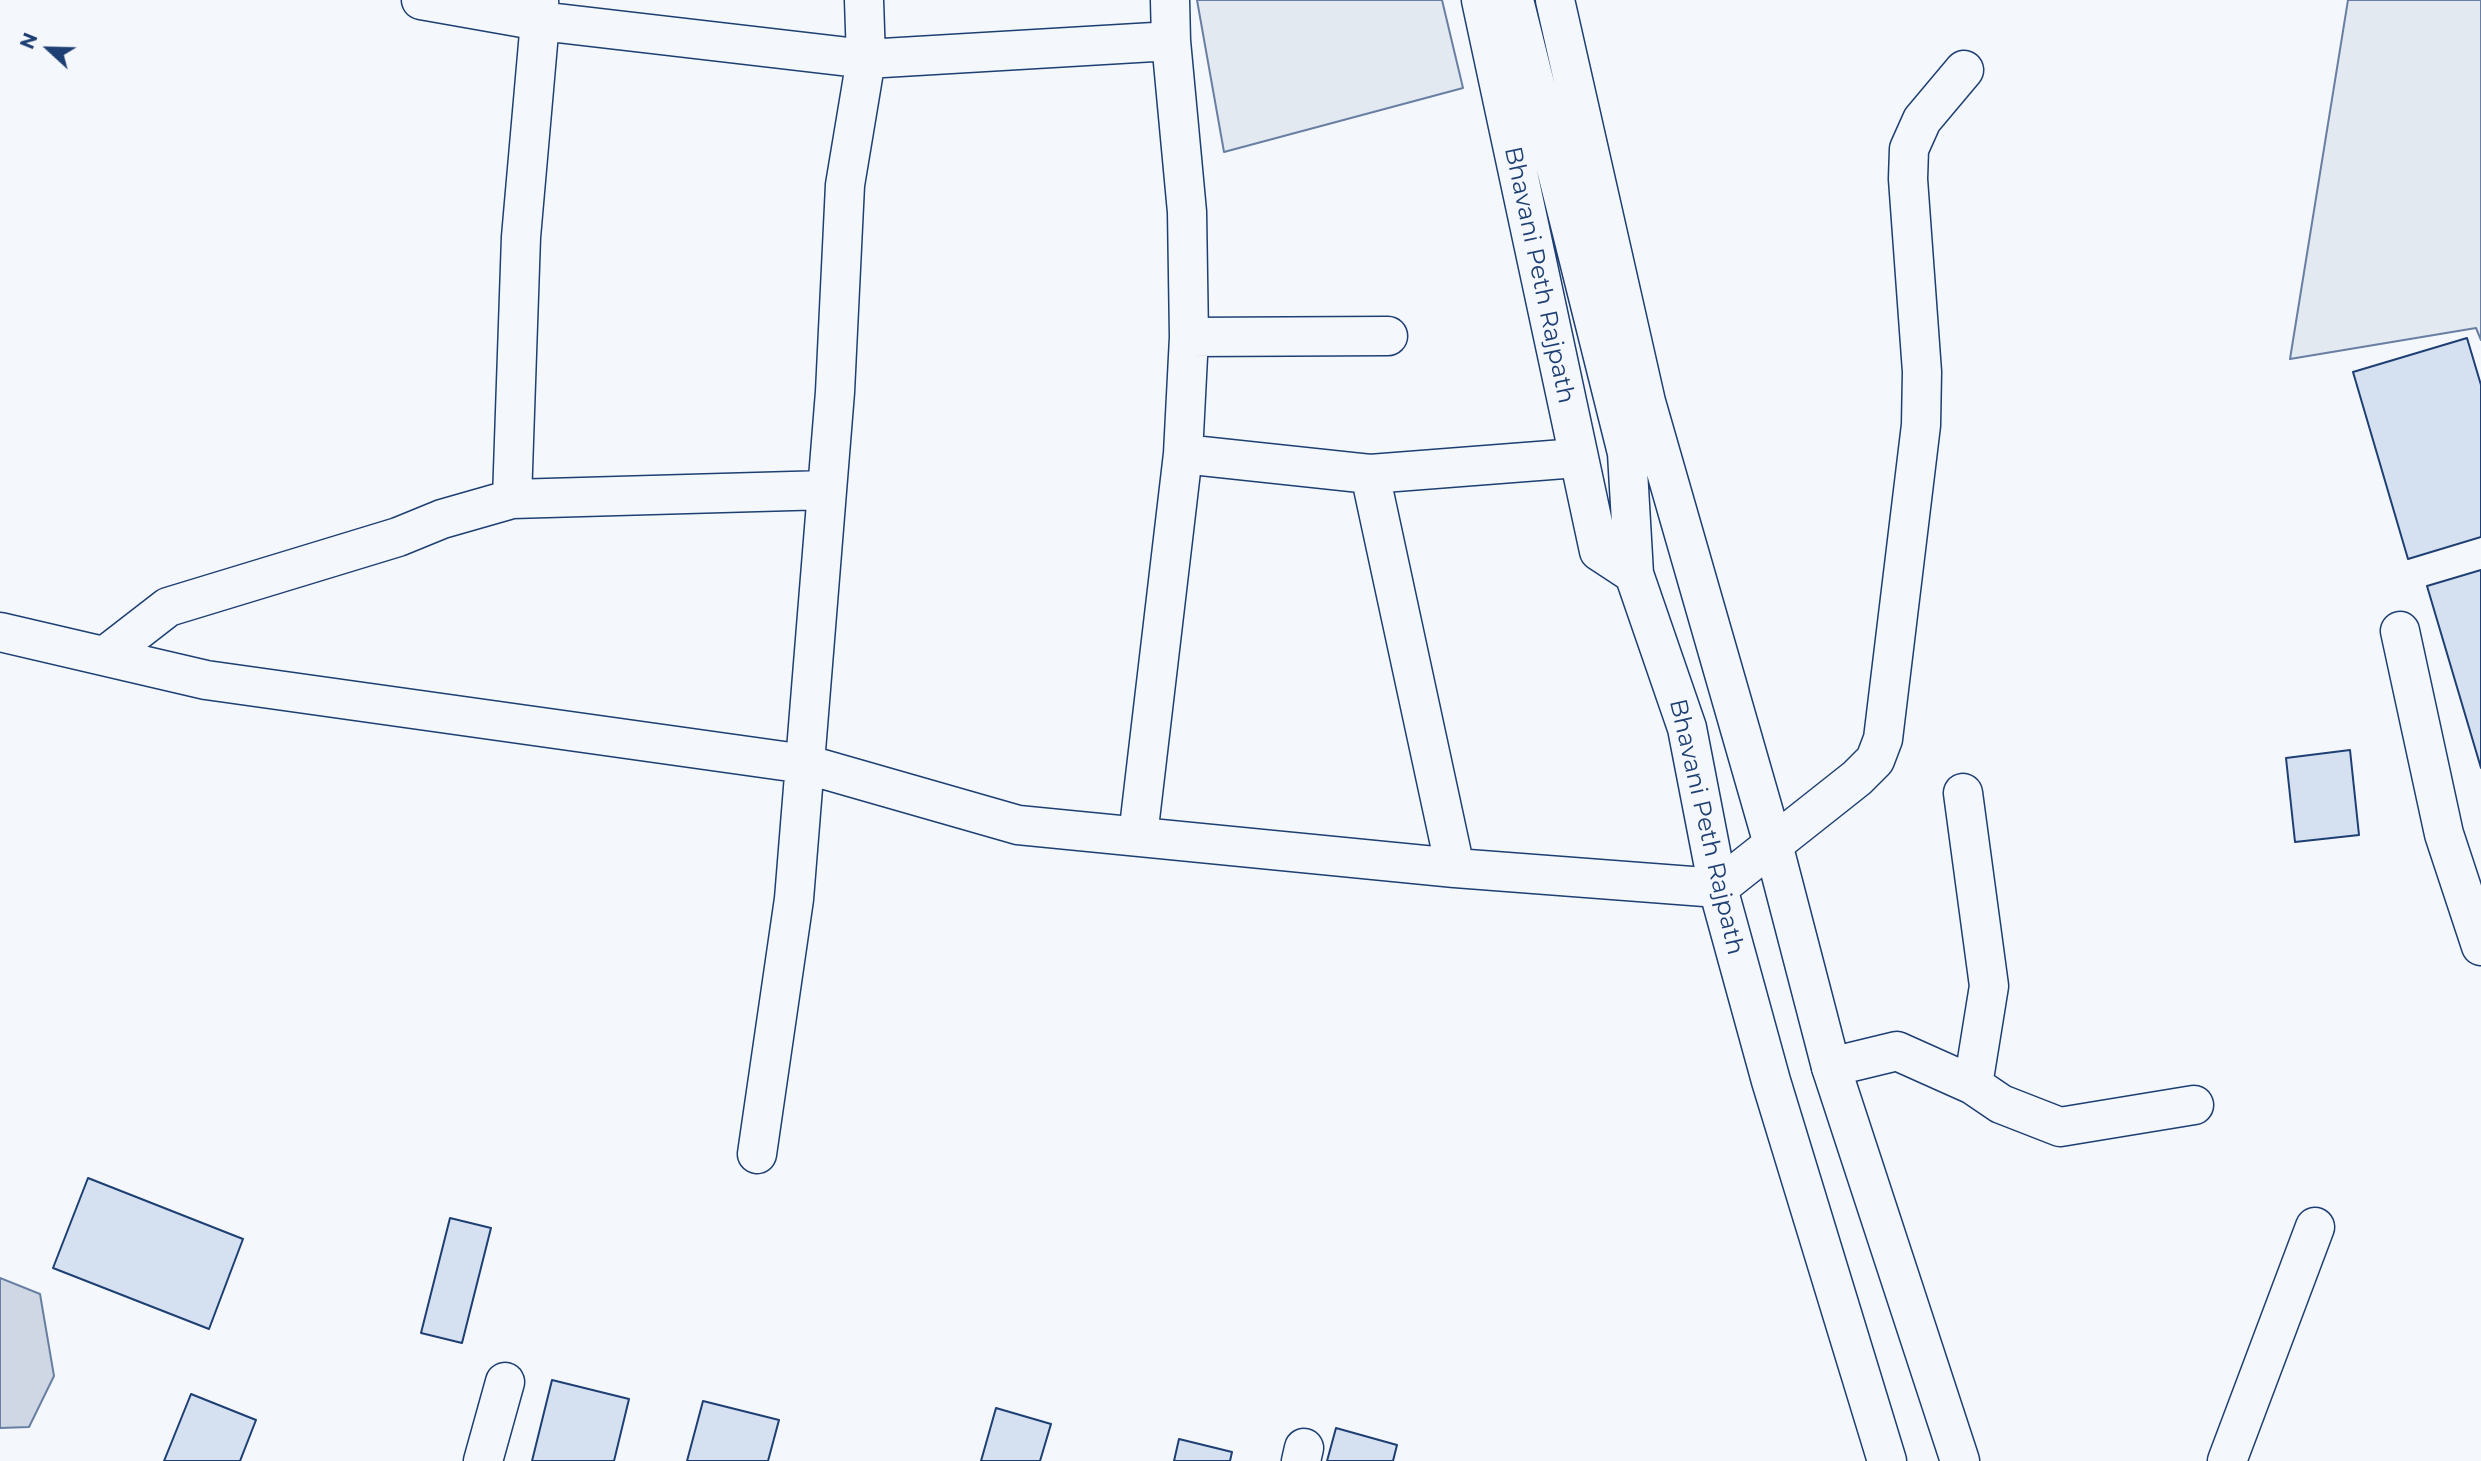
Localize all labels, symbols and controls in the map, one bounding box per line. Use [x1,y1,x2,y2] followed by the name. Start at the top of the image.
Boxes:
[14,14,84,84] north arrow
[16,30,43,52] text: N
[1498,144,1580,406] street label: Bhavani Peth Rajpath
[1663,696,1749,958] street label: Bhavani Peth Rajpath

